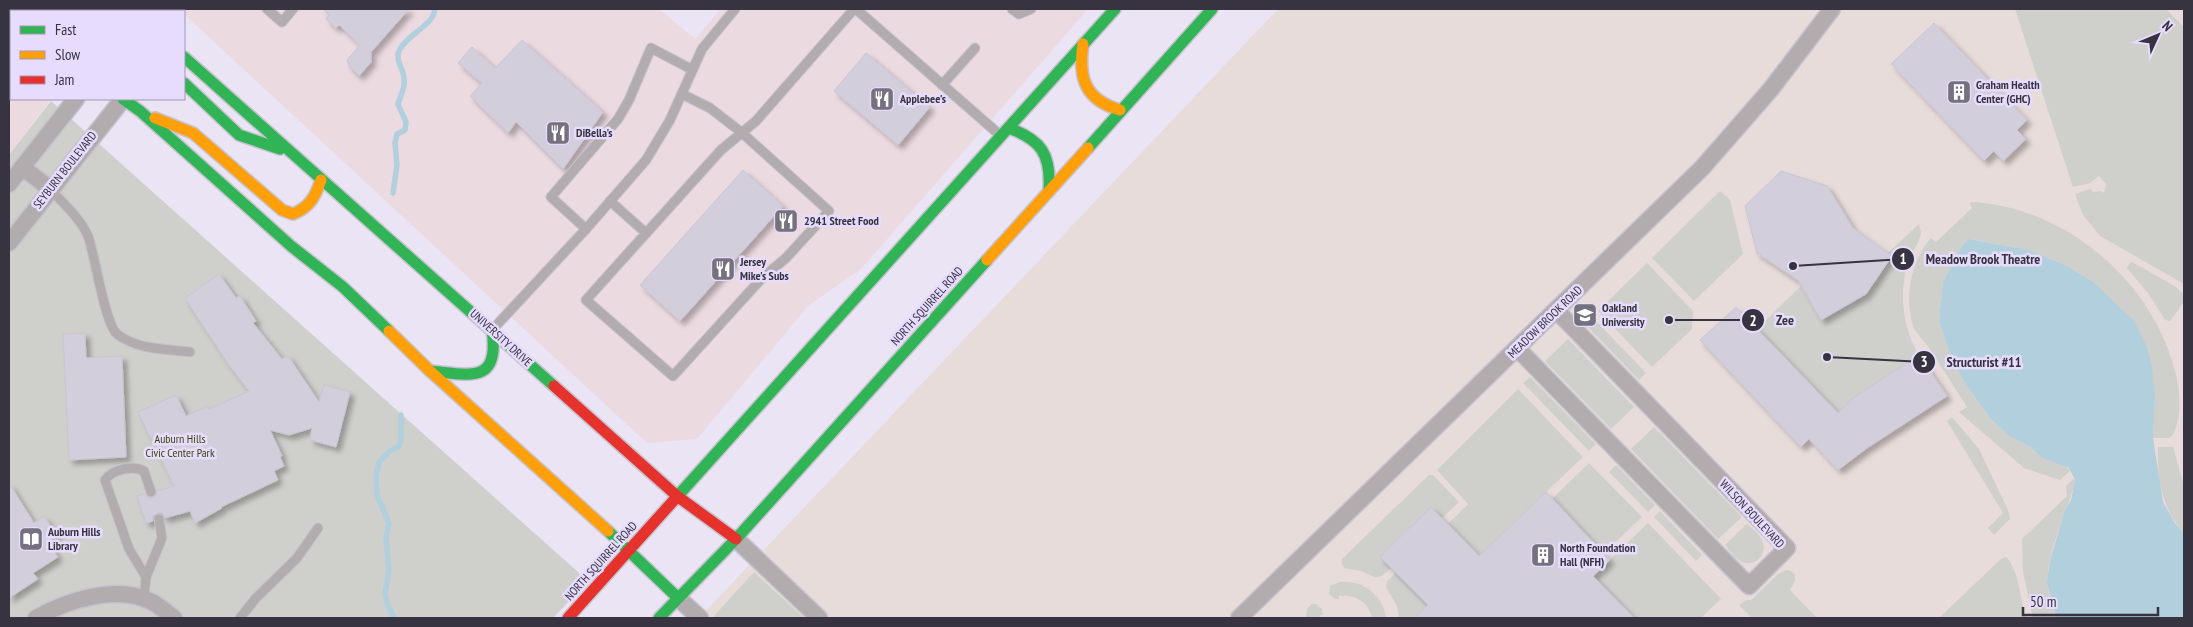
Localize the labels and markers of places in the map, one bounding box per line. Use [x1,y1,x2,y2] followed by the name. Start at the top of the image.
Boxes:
[1976,77,2040,106] place label: Graham Health Center (GHC)
[1946,79,1972,105] building icon: Graham Health Center (GHC)
[869,86,895,112] restaurant icon: Applebee's
[899,91,946,106] place label: Applebee's
[545,120,571,146] restaurant icon: DiBella's
[576,125,613,140] place label: DiBella's
[773,208,799,234] restaurant icon: 2941 Street Food
[804,213,879,228] place label: 2941 Street Food
[1890,244,2051,273] callout: Meadow Brook Theatre
[739,254,789,283] place label: Jersey Mike's Subs
[710,256,736,282] restaurant icon: Jersey Mike's Subs
[1602,300,1645,329] place label: Oakland University
[1572,302,1598,328] school or university icon: Oakland University
[1741,306,1803,335] callout: Zee
[1912,347,2032,376] callout: Structurist #11
[47,524,101,553] place label: Auburn Hills Library
[18,526,44,552] library icon: Auburn Hills Library
[1560,540,1635,569] place label: North Foundation Hall (NFH)
[1530,542,1556,568] building icon: North Foundation Hall (NFH)

